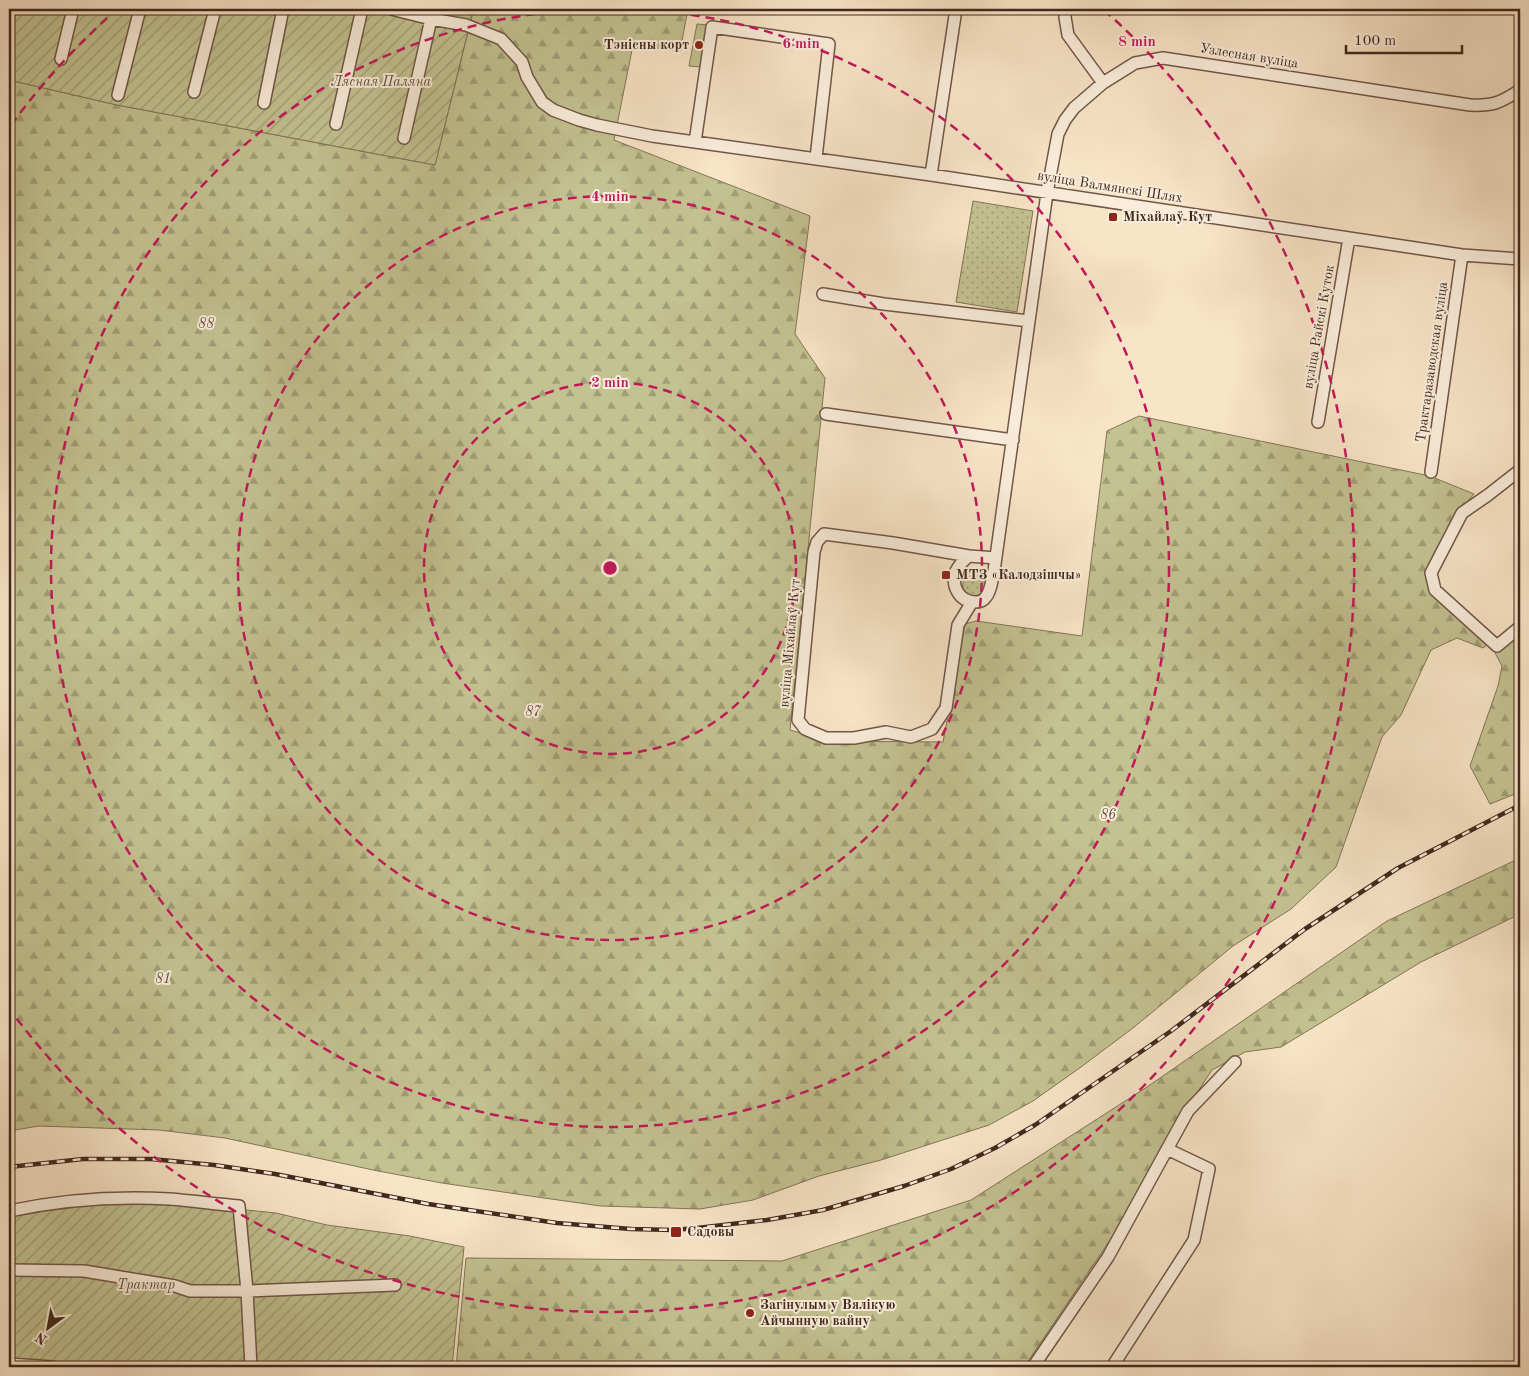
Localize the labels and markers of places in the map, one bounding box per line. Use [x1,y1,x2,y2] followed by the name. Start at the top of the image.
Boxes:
[604,38,689,52] place label: Тэнісны корт
[693,39,705,51] marker: Тэнісны корт
[1123,210,1212,224] place label: Міхайлаў Кут
[1107,211,1119,223] marker: Міхайлаў Кут
[601,559,619,577] centre of rings
[956,568,1082,582] place label: МТЗ «Калодзішчы»
[940,569,952,581] marker: МТЗ «Калодзішчы»
[669,1225,683,1239] marker: Садовы
[687,1225,735,1239] place label: Садовы
[760,1298,895,1328] place label: Загінулым у Вялікую Айчынную вайну
[744,1307,756,1319] marker: Загінулым у Вялікую Айчынную вайну

